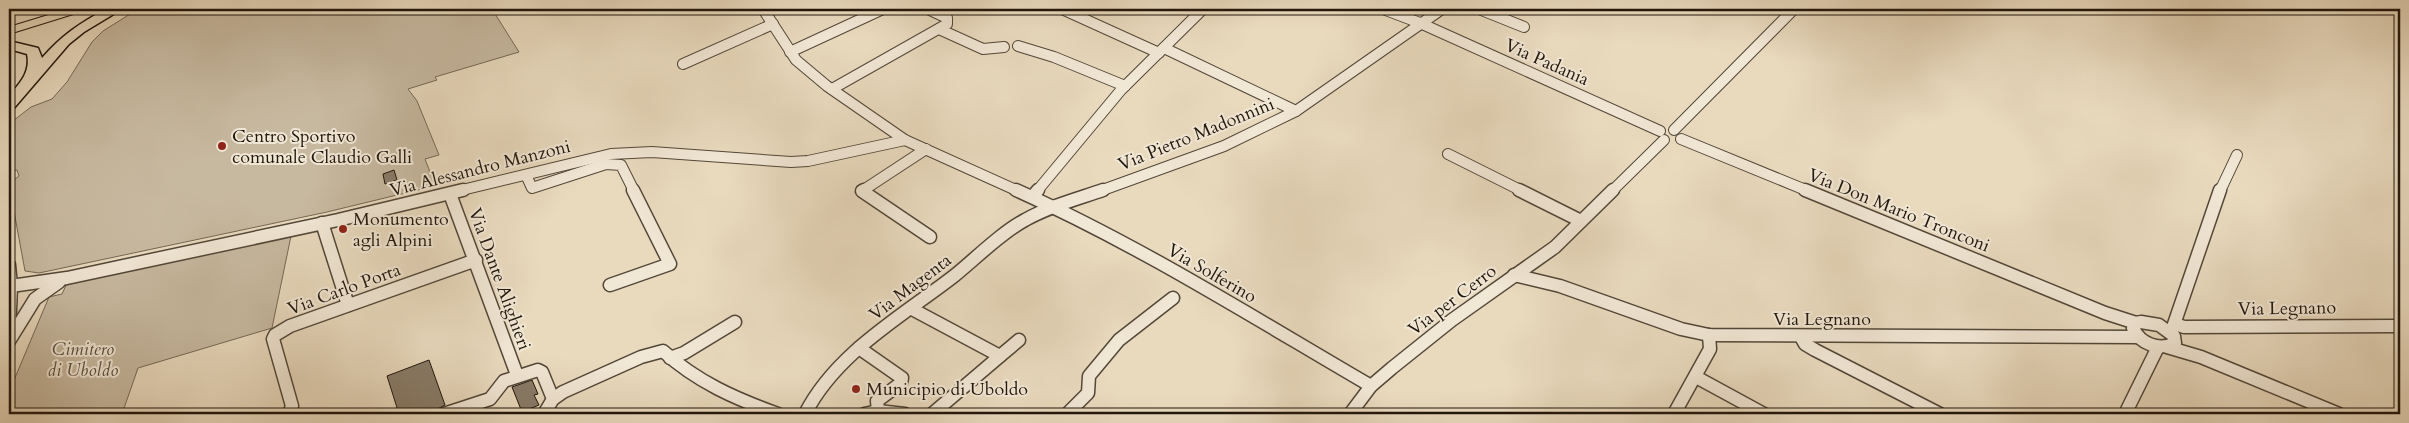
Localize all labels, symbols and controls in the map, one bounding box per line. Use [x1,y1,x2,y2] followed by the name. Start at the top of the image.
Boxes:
[1501,33,1593,92] street label: Via Padania
[1114,92,1278,177] street label: Via Pietro Madonnini
[232,124,412,170] place label: Centro Sportivo comunale Claudio Galli
[387,134,573,203] street label: Via Alessandro Manzoni
[216,140,228,152] marker: Centro Sportivo comunale Claudio Galli
[1804,162,1994,258] street label: Via Don Mario Tronconi
[462,205,537,354] street label: Via Dante Alighieri
[353,207,449,253] place label: Monumento agli Alpini
[337,223,349,235] marker: Monumento agli Alpini
[1162,238,1261,309] street label: Via Solferino
[864,248,957,327] street label: Via Magenta
[284,257,404,321] street label: Via Carlo Porta
[1403,259,1502,342] street label: Via per Cerro
[2238,295,2336,322] street label: Via Legnano
[1773,307,1871,332] street label: Via Legnano
[48,337,119,383] park label: Cimitero di Uboldo
[866,377,1028,402] place label: Municipio di Uboldo
[850,383,862,395] marker: Municipio di Uboldo

